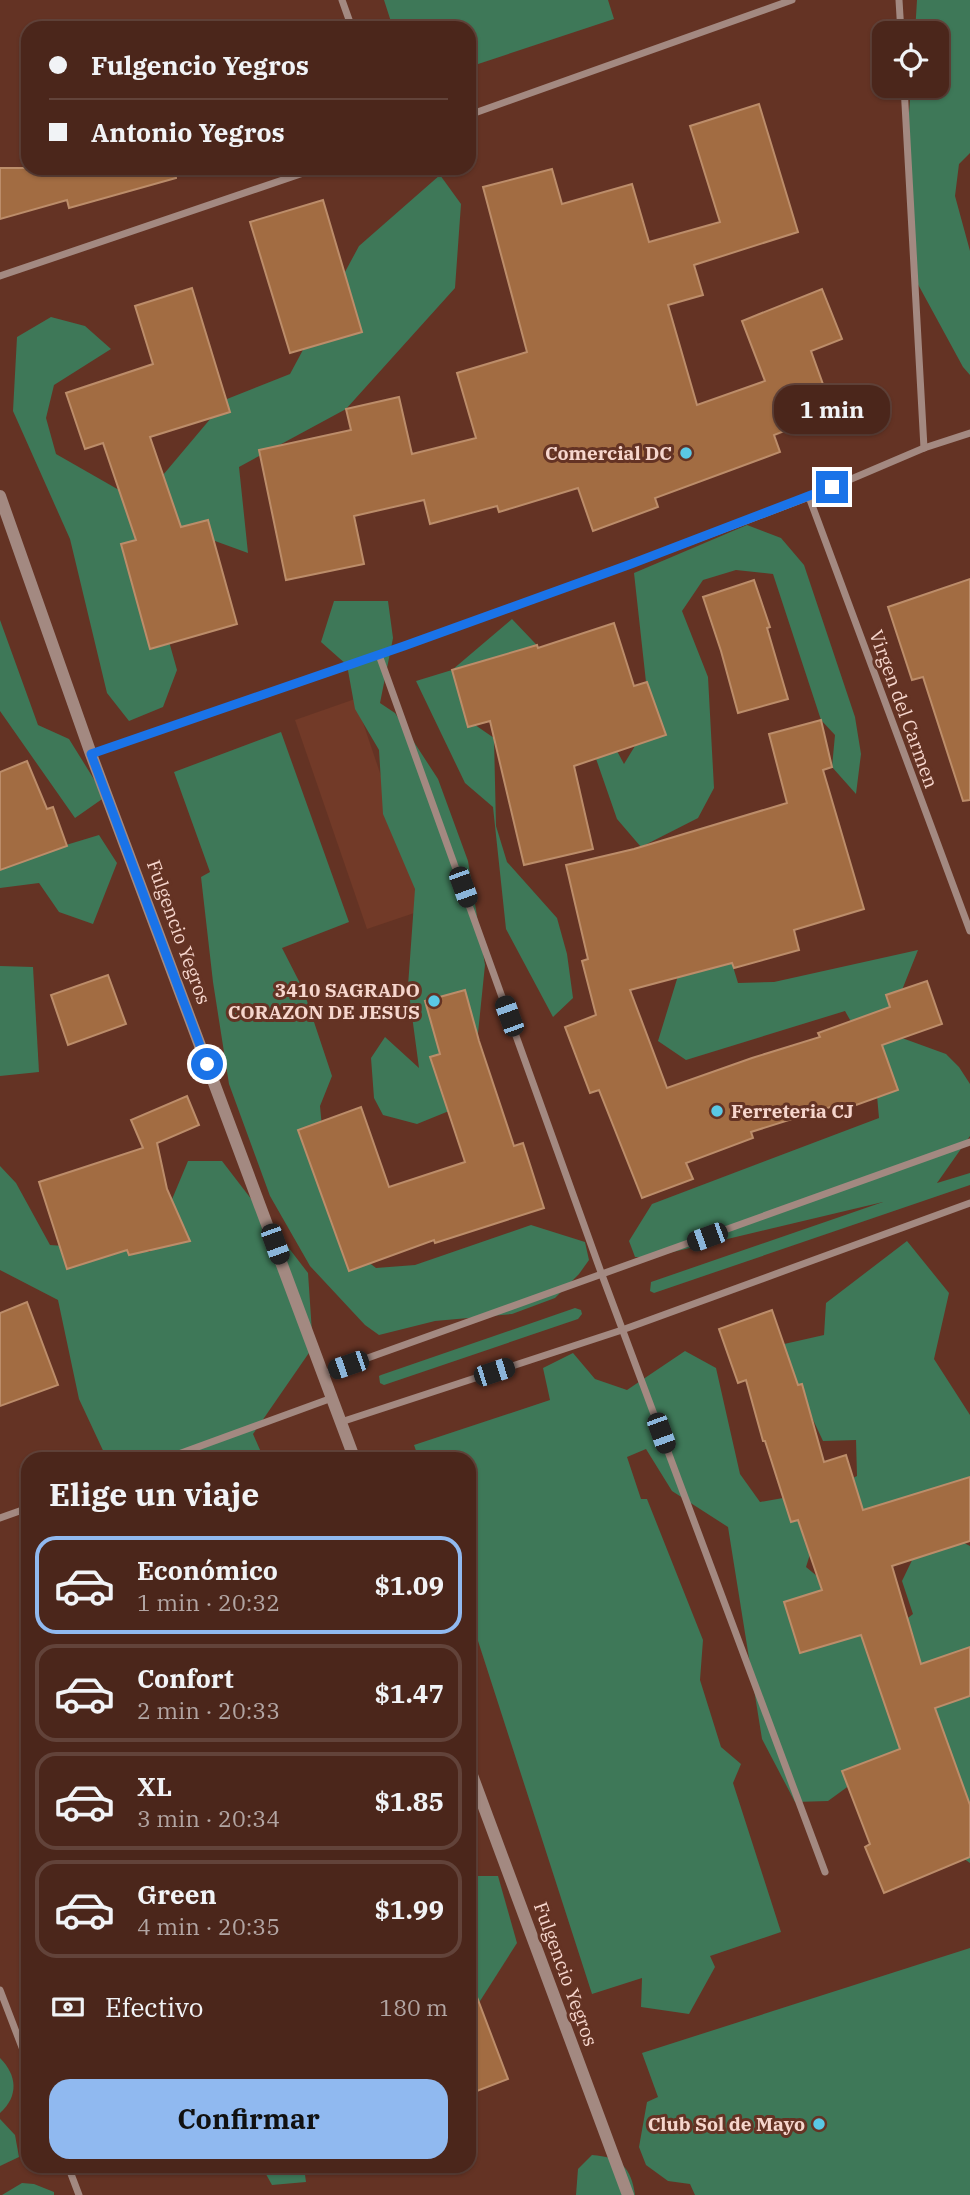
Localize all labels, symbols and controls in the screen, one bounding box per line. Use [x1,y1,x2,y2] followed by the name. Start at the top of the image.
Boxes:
[872,21,949,98] map controls
[872,21,949,98] button: locate
[91,48,309,82] text: Fulgencio Yegros
[91,115,285,149] text: Antonio Yegros
[774,386,890,434] callout: 1 min
[800,394,864,424] text: 1 min
[545,441,672,465] place label: Comercial DC
[678,445,694,461] marker: Comercial DC
[816,471,848,503] route end
[864,627,944,791] street label: Virgen del Carmen
[142,856,216,1008] street label: Fulgencio Yegros
[446,864,481,910] car
[228,978,420,1024] place label: 3410 SAGRADO CORAZON DE JESUS
[426,993,442,1009] marker: 3410 SAGRADO CORAZON DE JESUS
[492,993,527,1039] car
[191,1048,223,1080] route start
[731,1099,854,1123] place label: Ferreteria CJ
[709,1103,725,1119] marker: Ferreteria CJ
[684,1220,731,1254] car
[258,1221,293,1267] car
[325,1348,372,1382] car
[471,1356,518,1388] car
[644,1410,679,1456] car
[49,1473,259,1515] text: Elige un viaje
[137,1553,278,1587] text: Económico
[53,1554,116,1617] icon: car
[374,1568,444,1602] text: $1.09
[137,1587,280,1617] text: 1 min · 20:32
[137,1661,234,1695] text: Confort
[53,1662,116,1725] icon: car
[374,1676,444,1710] text: $1.47
[137,1695,280,1725] text: 2 min · 20:33
[137,1769,172,1803] text: XL
[53,1770,116,1833] icon: car
[374,1784,444,1818] text: $1.85
[137,1803,280,1833] text: 3 min · 20:34
[137,1877,217,1911] text: Green
[53,1878,116,1941] icon: car
[374,1892,444,1926] text: $1.99
[529,1898,603,2050] street label: Fulgencio Yegros
[137,1911,280,1941] text: 4 min · 20:35
[49,1988,87,2026] icon: cash
[105,1990,203,2024] text: Efectivo
[379,1992,448,2022] text: 180 m
[49,2079,448,2159] button: Confirmar
[648,2112,805,2136] place label: Club Sol de Mayo
[811,2116,827,2132] marker: Club Sol de Mayo

